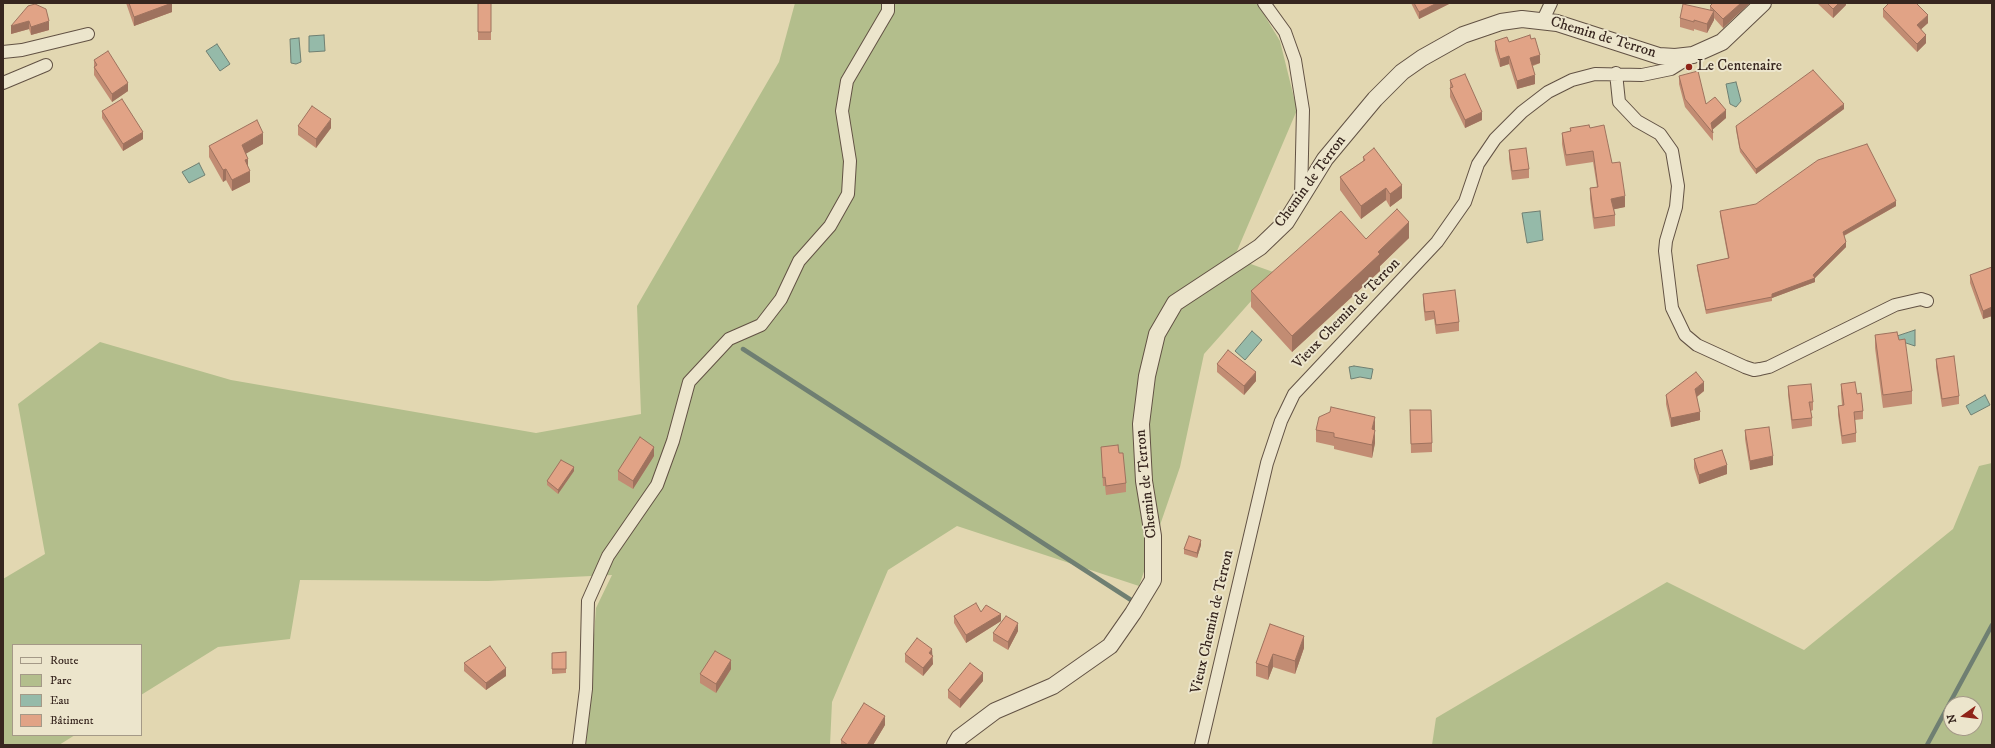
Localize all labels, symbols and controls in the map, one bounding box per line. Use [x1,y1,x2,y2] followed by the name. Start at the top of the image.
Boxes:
[1548,13,1658,63] street label: Chemin de Terron
[1697,58,1782,76] place label: Le Centenaire
[1684,62,1694,72] marker: Le Centenaire
[1272,132,1350,232] street label: Chemin de Terron
[1290,255,1404,373] street label: Vieux Chemin de Terron
[1132,429,1162,539] street label: Chemin de Terron
[1188,548,1238,696] street label: Vieux Chemin de Terron
[12,644,142,736] legend
[50,653,78,668] text: Route
[50,673,72,688] text: Parc
[50,693,69,708] text: Eau
[1943,696,1983,736] north arrow
[50,713,94,728] text: Bâtiment
[1944,713,1960,725] text: N

